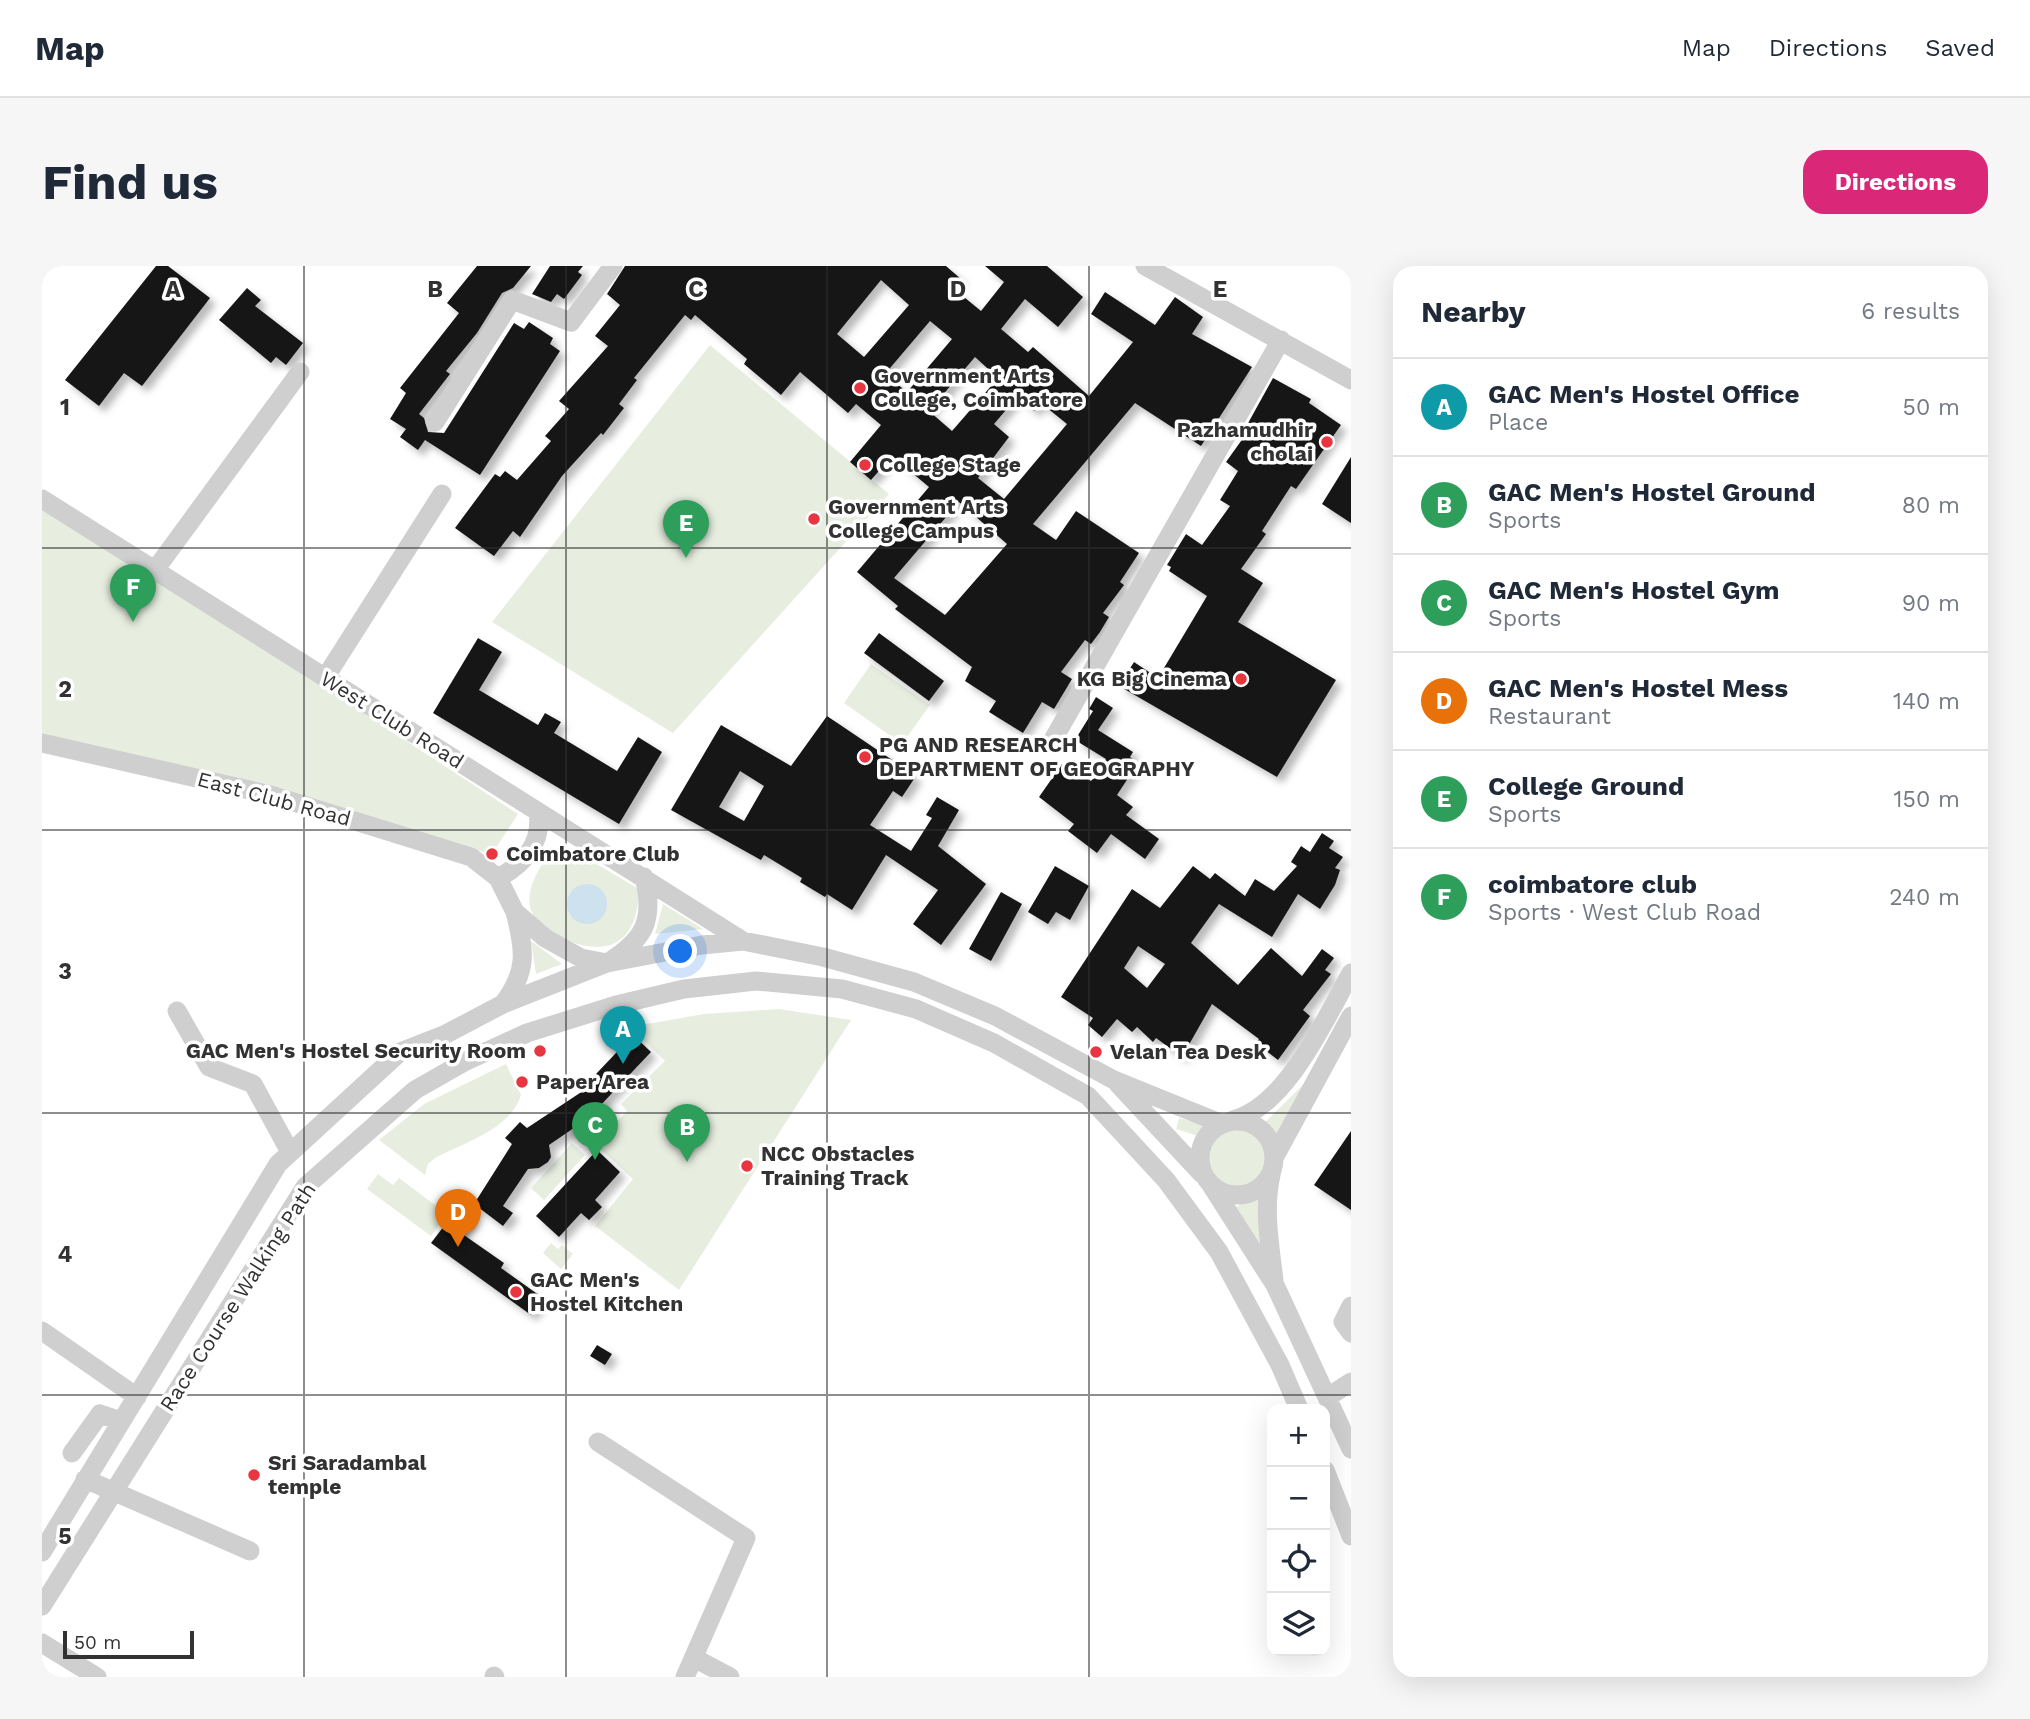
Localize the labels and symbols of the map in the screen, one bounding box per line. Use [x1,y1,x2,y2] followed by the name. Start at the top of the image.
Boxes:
[165,276,181,303] text: A
[427,276,443,303] text: B
[688,276,704,303] text: C
[950,276,966,303] text: D
[1213,276,1227,303] text: E
[874,363,1083,412] place label: Government Arts College, Coimbatore
[852,380,868,396] marker: Government Arts College, Coimbatore
[60,394,70,421] text: 1
[1177,417,1313,466] place label: Pazhamudhir cholai
[1319,434,1335,450] marker: Pazhamudhir cholai
[879,452,1021,477] place label: College Stage
[857,457,873,473] marker: College Stage
[828,494,1004,543] place label: Government Arts College Campus
[663,500,709,558] pin: E
[806,511,822,527] marker: Government Arts College Campus
[110,564,156,622] pin: F
[316,666,468,774] street label: West Club Road
[1077,666,1228,691] place label: KG Big Cinema
[1233,671,1249,687] marker: KG Big Cinema
[58,676,72,703] text: 2
[879,732,1195,781] place label: PG AND RESEARCH DEPARTMENT OF GEOGRAPHY
[857,749,873,765] marker: PG AND RESEARCH DEPARTMENT OF GEOGRAPHY
[195,766,354,831] street label: East Club Road
[506,841,680,866] place label: Coimbatore Club
[484,846,500,862] marker: Coimbatore Club
[663,934,697,968] your location
[58,958,72,985] text: 3
[600,1006,646,1064] pin: A
[186,1038,526,1063] place label: GAC Men's Hostel Security Room
[1110,1039,1267,1064] place label: Velan Tea Desk
[532,1043,548,1059] marker: GAC Men's Hostel Security Room
[1088,1044,1104,1060] marker: Velan Tea Desk
[536,1069,650,1094] place label: Paper Area
[514,1074,530,1090] marker: Paper Area
[572,1102,618,1160] pin: C
[664,1104,710,1162] pin: B
[761,1141,915,1190] place label: NCC Obstacles Training Track
[739,1158,755,1174] marker: NCC Obstacles Training Track
[154,1178,321,1416] street label: Race Course Walking Path
[435,1189,481,1247] pin: D
[58,1241,73,1268] text: 4
[530,1267,683,1316] place label: GAC Men's Hostel Kitchen
[508,1284,524,1300] marker: GAC Men's Hostel Kitchen
[268,1450,427,1499] place label: Sri Saradambal temple
[246,1467,262,1483] marker: Sri Saradambal temple
[58,1523,72,1550] text: 5
[63,1628,194,1660] scale bar

